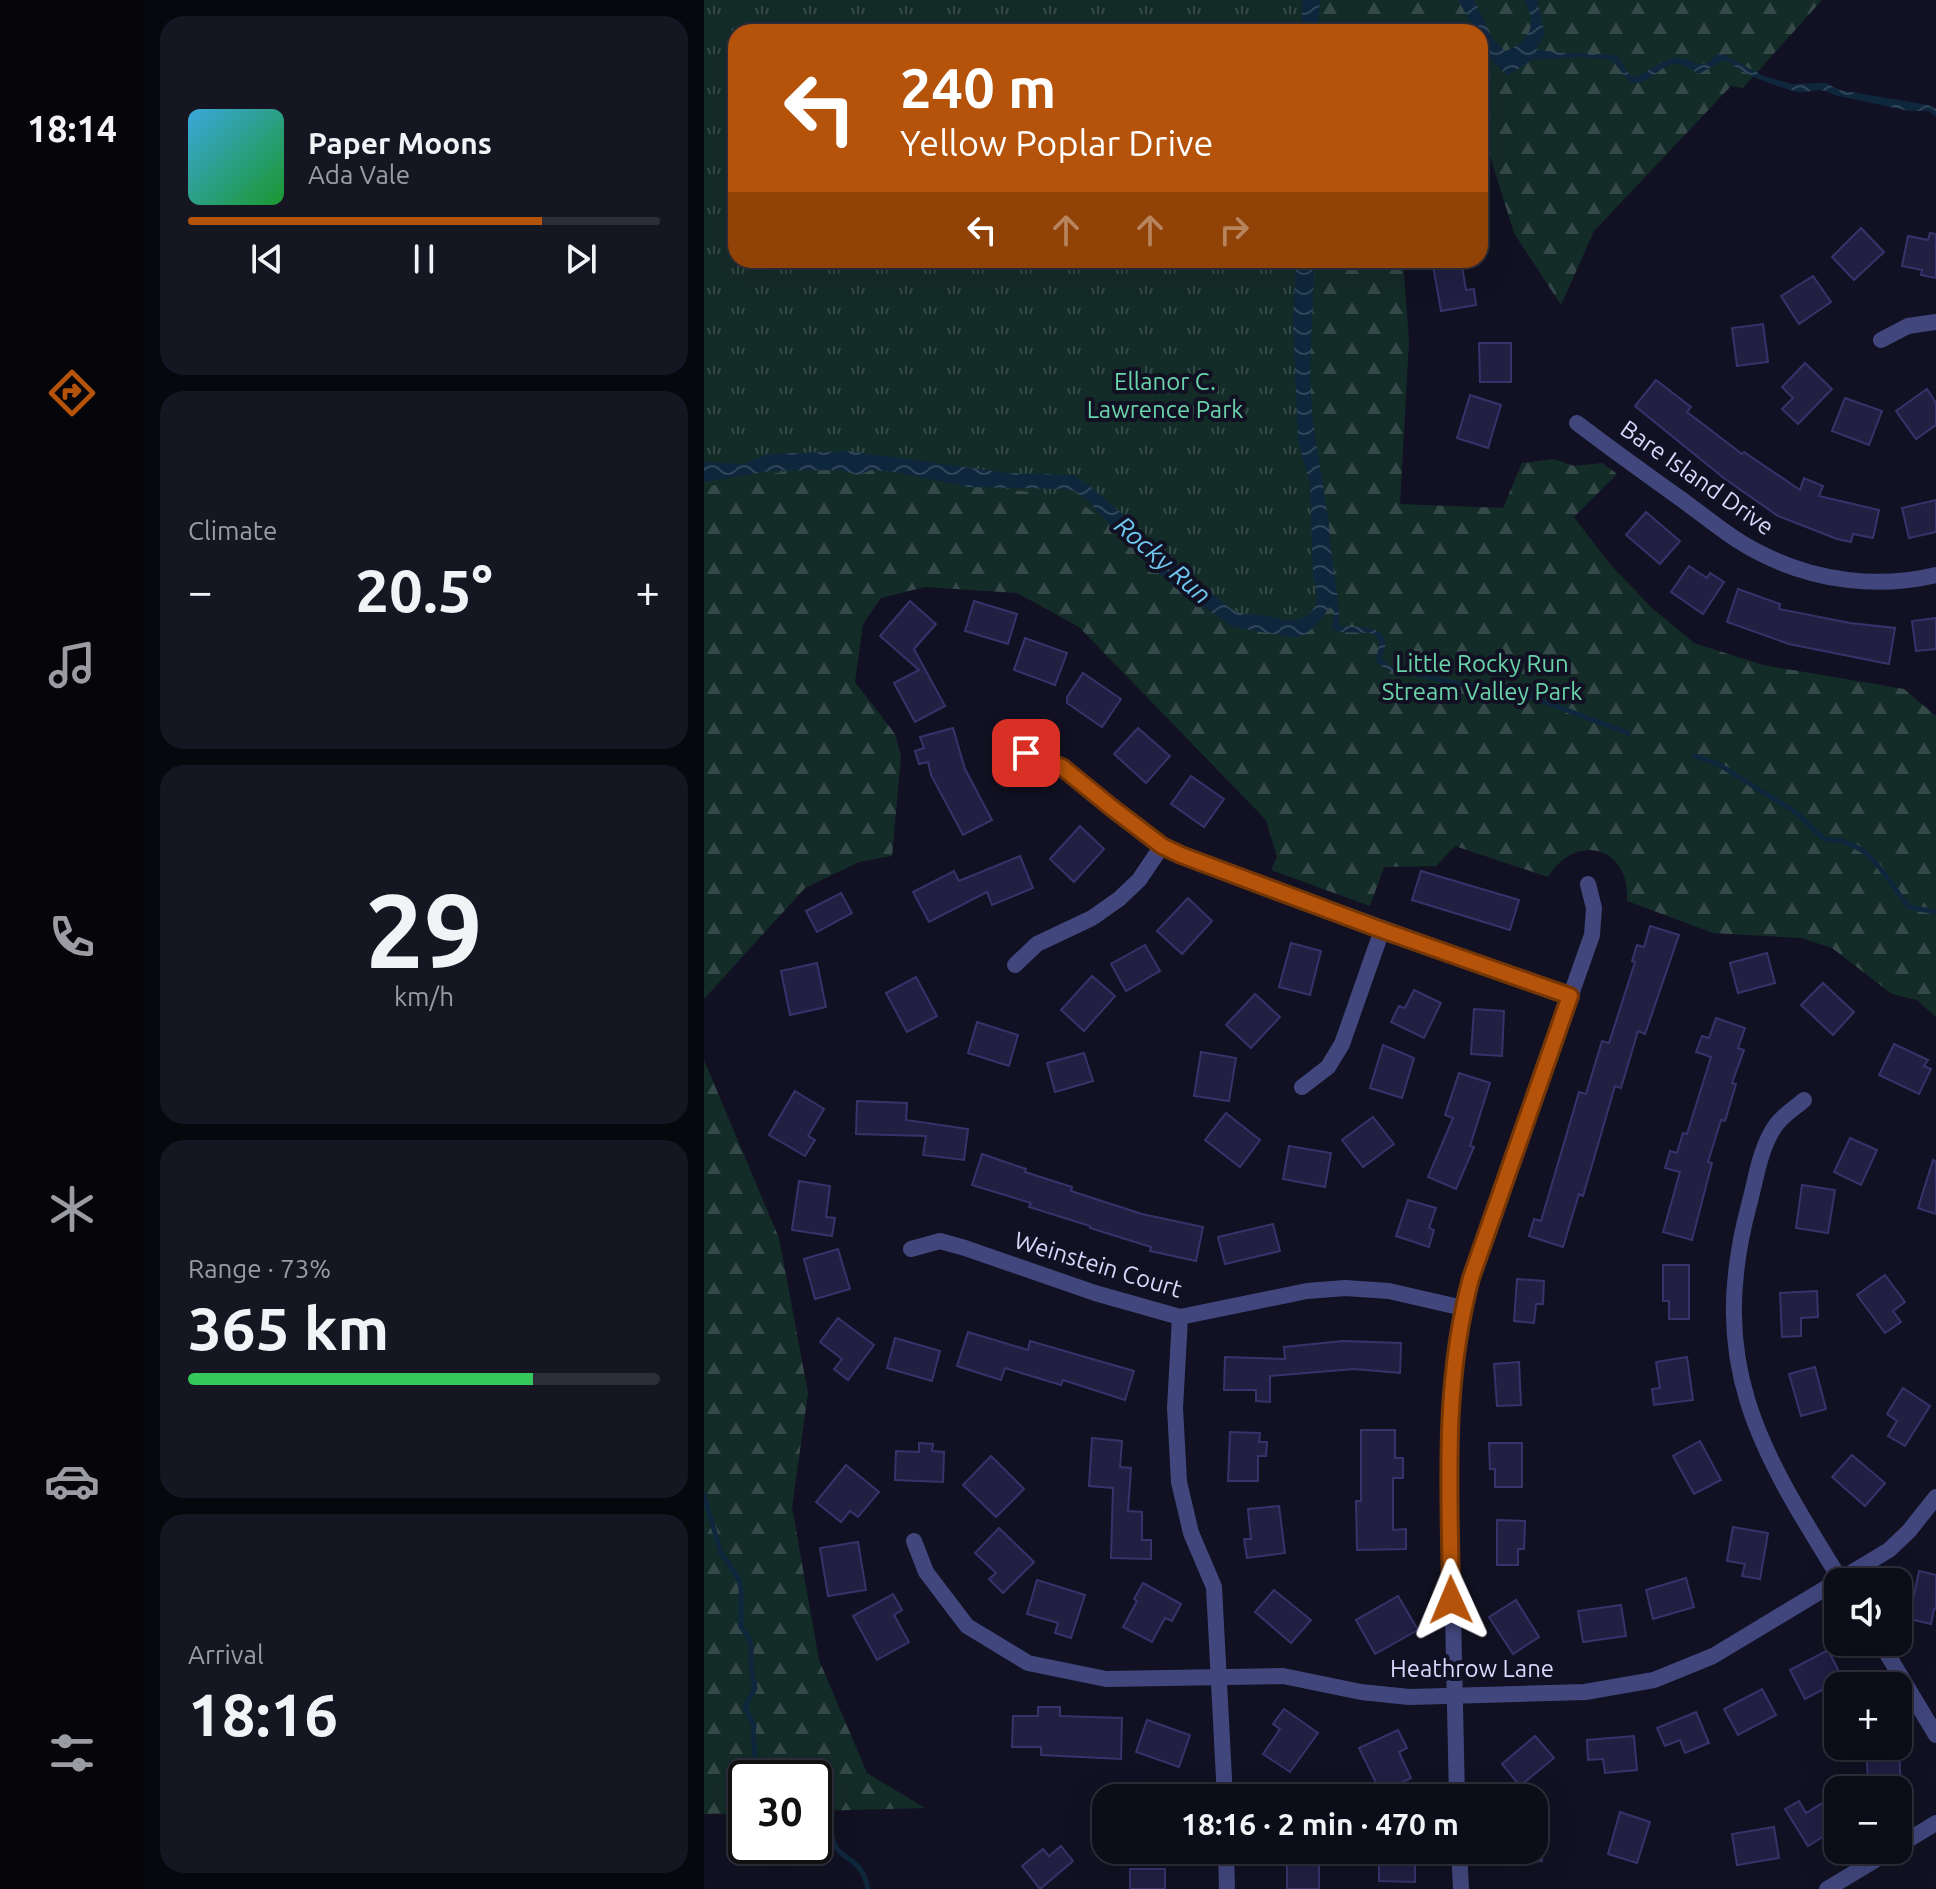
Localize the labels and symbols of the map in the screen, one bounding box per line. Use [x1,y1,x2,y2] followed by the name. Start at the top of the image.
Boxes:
[1087,368,1243,423] park label: Ellanor C. Lawrence Park
[1616,415,1779,540] street label: Bare Island Drive
[1109,510,1217,609] water label: Rocky Run
[1382,650,1582,705] park label: Little Rocky Run Stream Valley Park
[992,719,1060,787] pin
[1011,1226,1186,1303] street label: Weinstein Court
[1409,1558,1493,1642] position arrow
[1390,1655,1554,1682] street label: Heathrow Lane
[728,1760,832,1864] speed limit sign: 30

